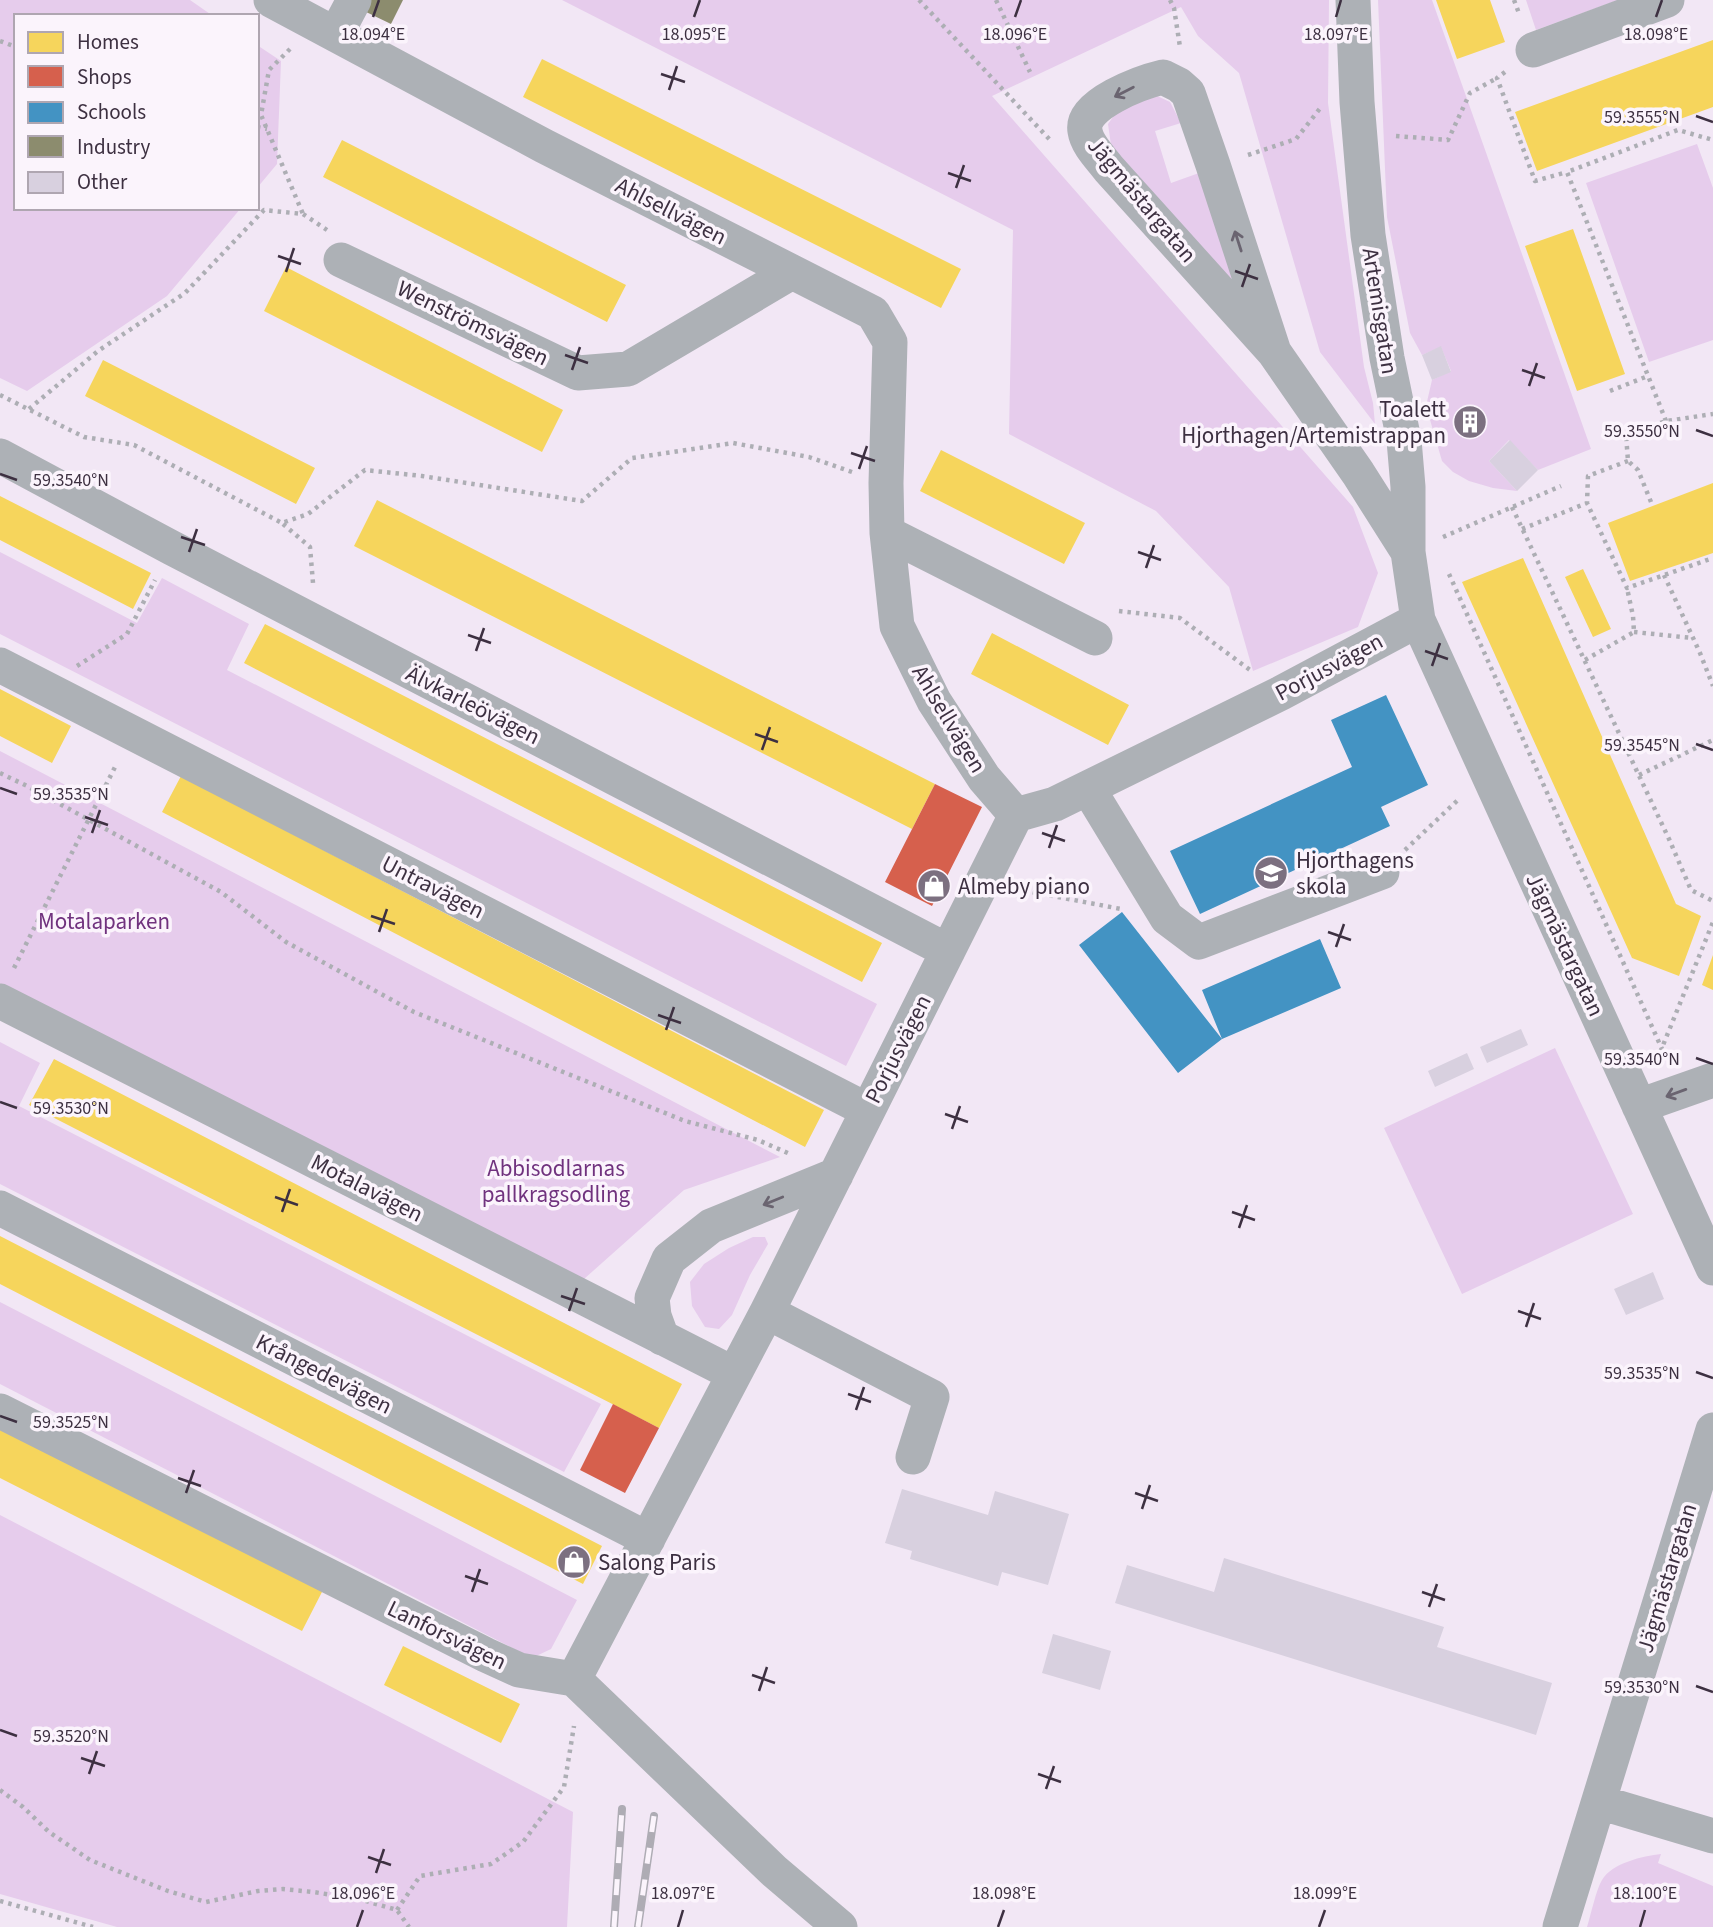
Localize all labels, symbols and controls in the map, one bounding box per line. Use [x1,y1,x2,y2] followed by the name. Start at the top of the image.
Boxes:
[14,14,259,210] legend
[341,22,405,47] text: 18.094°E
[662,22,726,47] text: 18.095°E
[983,22,1047,47] text: 18.096°E
[1304,22,1368,47] text: 18.097°E
[1624,22,1688,47] text: 18.098°E
[77,27,139,57] text: Homes
[77,62,132,92] text: Shops
[1114,86,1135,100] one-way arrow
[77,97,146,127] text: Schools
[1604,105,1680,130] text: 59.3555°N
[1080,130,1204,270] street label: Jägmästargatan
[77,132,150,162] text: Industry
[77,167,128,197] text: Other
[610,169,732,253] street label: Ahlsellvägen
[1231,230,1243,252] one-way arrow
[1354,245,1406,377] street label: Artemisgatan
[392,272,554,374] street label: Wenströmsvägen
[1181,393,1446,452] place label: Toalett Hjorthagen/Artemistrappan
[1451,403,1489,441] building icon: Toalett Hjorthagen/Artemistrappan
[1604,419,1680,444] text: 59.3550°N
[33,468,109,493] text: 59.3540°N
[1269,625,1389,709] street label: Porjusvägen
[400,657,546,753] street label: Älvkarleövägen
[904,659,994,779] street label: Ahlsellvägen
[1604,733,1680,758] text: 59.3545°N
[33,782,109,807] text: 59.3535°N
[1296,844,1414,903] place label: Hjorthagens skola
[376,847,490,927] street label: Untravägen
[1252,854,1290,892] school or university icon: Hjorthagens skola
[915,867,953,905] shop icon: Almeby piano
[1517,868,1613,1022] street label: Jägmästargatan
[958,870,1090,903] place label: Almeby piano
[38,905,170,938] park label: Motalaparken
[857,989,939,1109] street label: Porjusvägen
[1604,1047,1680,1072] text: 59.3540°N
[1665,1088,1687,1100] one-way arrow
[33,1096,109,1121] text: 59.3530°N
[305,1146,429,1230] street label: Motalavägen
[482,1152,631,1211] park label: Abbisodlarnas pallkragsodling
[762,1195,784,1208] one-way arrow
[250,1325,398,1423] street label: Krångedevägen
[1604,1361,1680,1386] text: 59.3535°N
[33,1410,109,1435] text: 59.3525°N
[1629,1499,1705,1657] street label: Jägmästargatan
[555,1543,593,1581] shop icon: Salong Paris
[598,1546,716,1579] place label: Salong Paris
[382,1592,512,1678] street label: Lanforsvägen
[1604,1675,1680,1700] text: 59.3530°N
[33,1724,109,1749] text: 59.3520°N
[331,1881,395,1906] text: 18.096°E
[651,1881,715,1906] text: 18.097°E
[972,1881,1036,1906] text: 18.098°E
[1293,1881,1357,1906] text: 18.099°E
[1613,1881,1677,1906] text: 18.100°E

